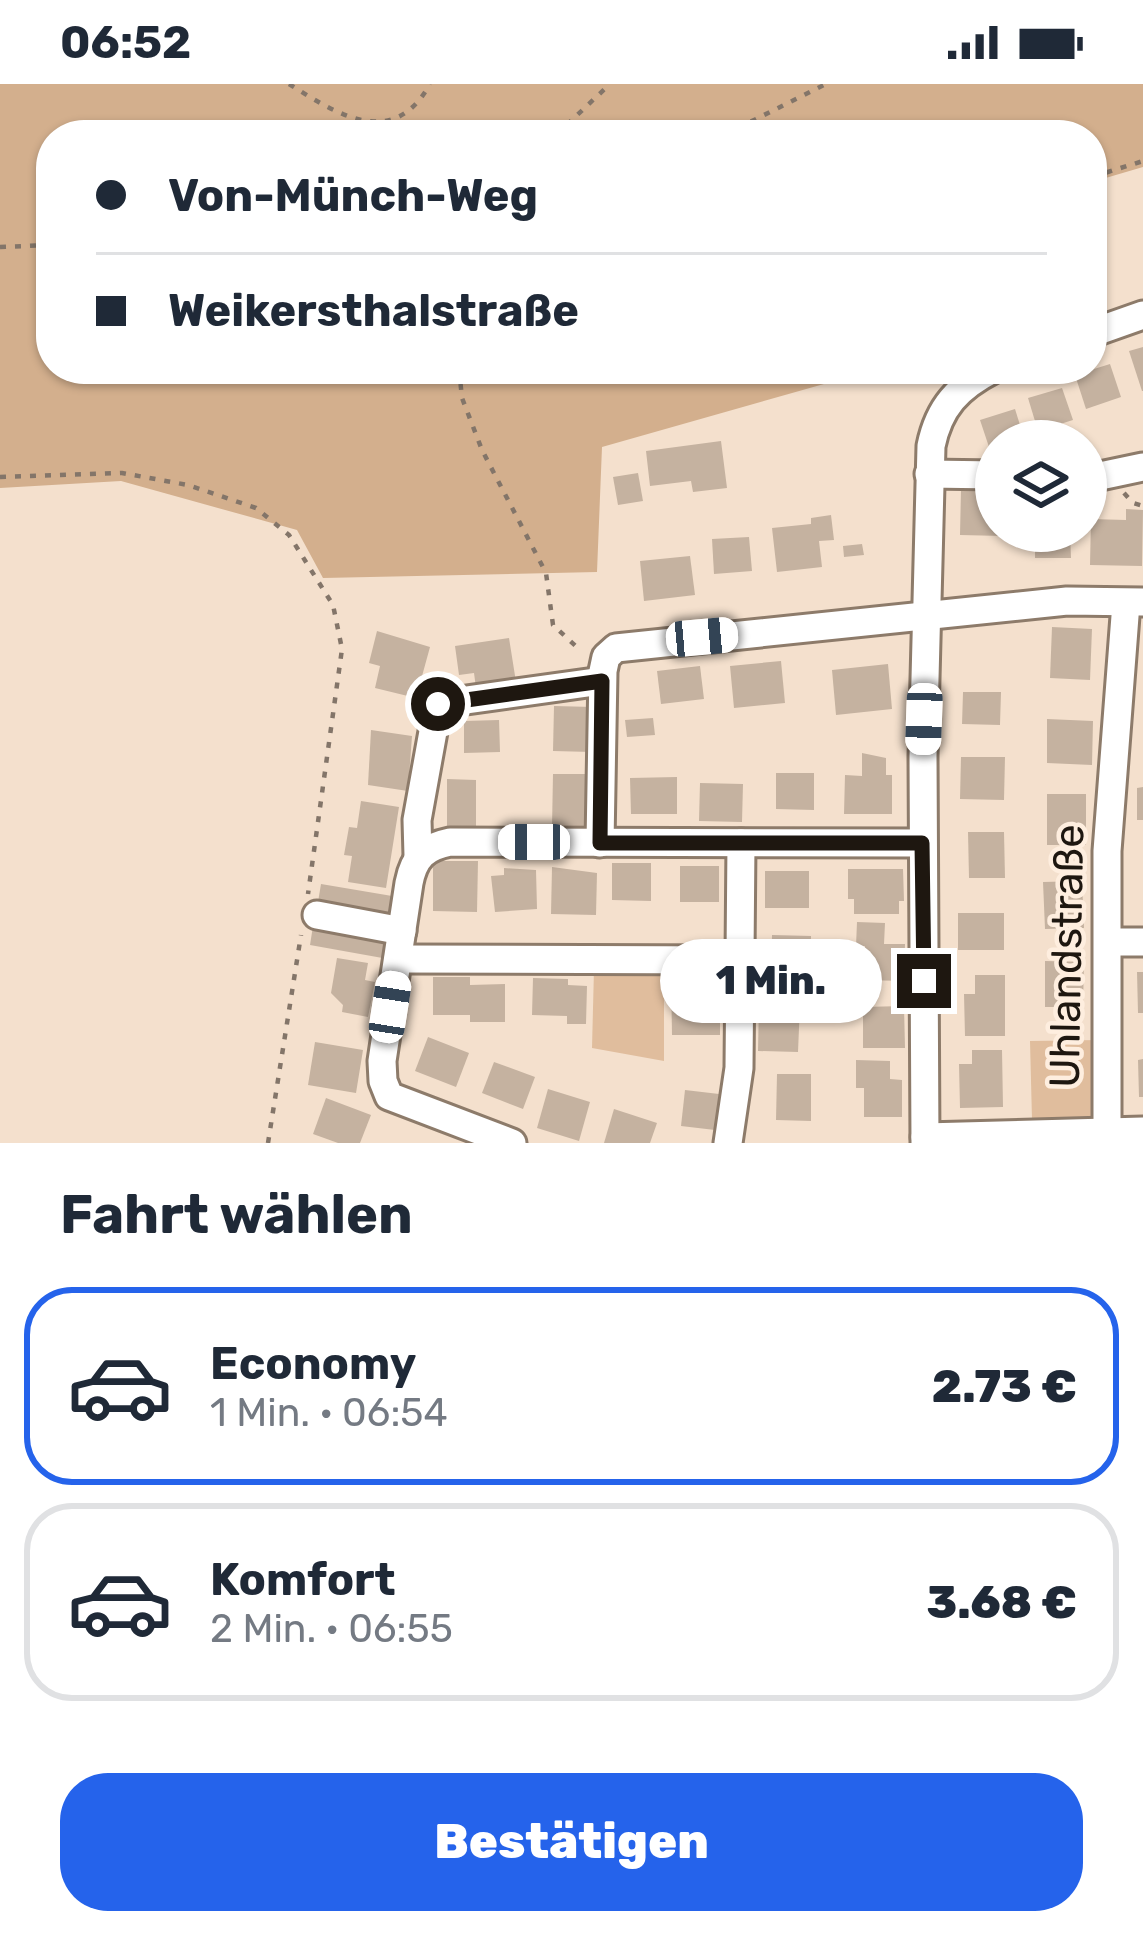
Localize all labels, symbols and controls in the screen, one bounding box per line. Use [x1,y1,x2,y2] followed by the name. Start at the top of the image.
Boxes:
[60,16,191,69] text: 06:52
[168,169,538,222] text: Von-Münch-Weg
[168,284,579,337] text: Weikersthalstraße
[975,420,1107,552] map controls
[975,420,1107,552] button: layers
[665,616,739,658] car
[411,677,465,731] route start
[905,682,943,756] car
[498,824,570,860] car
[1040,824,1094,1088] street label: Uhlandstraße
[660,939,882,1023] callout: 1 Min.
[897,954,951,1008] route end
[716,958,826,1004] text: 1 Min.
[367,969,413,1045] car
[60,1183,413,1247] text: Fahrt wählen
[66,1332,174,1440] icon: car
[210,1337,416,1390] text: Economy
[932,1360,1077,1413] text: 2.73 €
[210,1390,448,1436] text: 1 Min. · 06:54
[66,1548,174,1656] icon: car
[210,1553,396,1606] text: Komfort
[926,1576,1077,1629] text: 3.68 €
[210,1606,453,1652] text: 2 Min. · 06:55
[60,1773,1083,1911] button: Bestätigen

